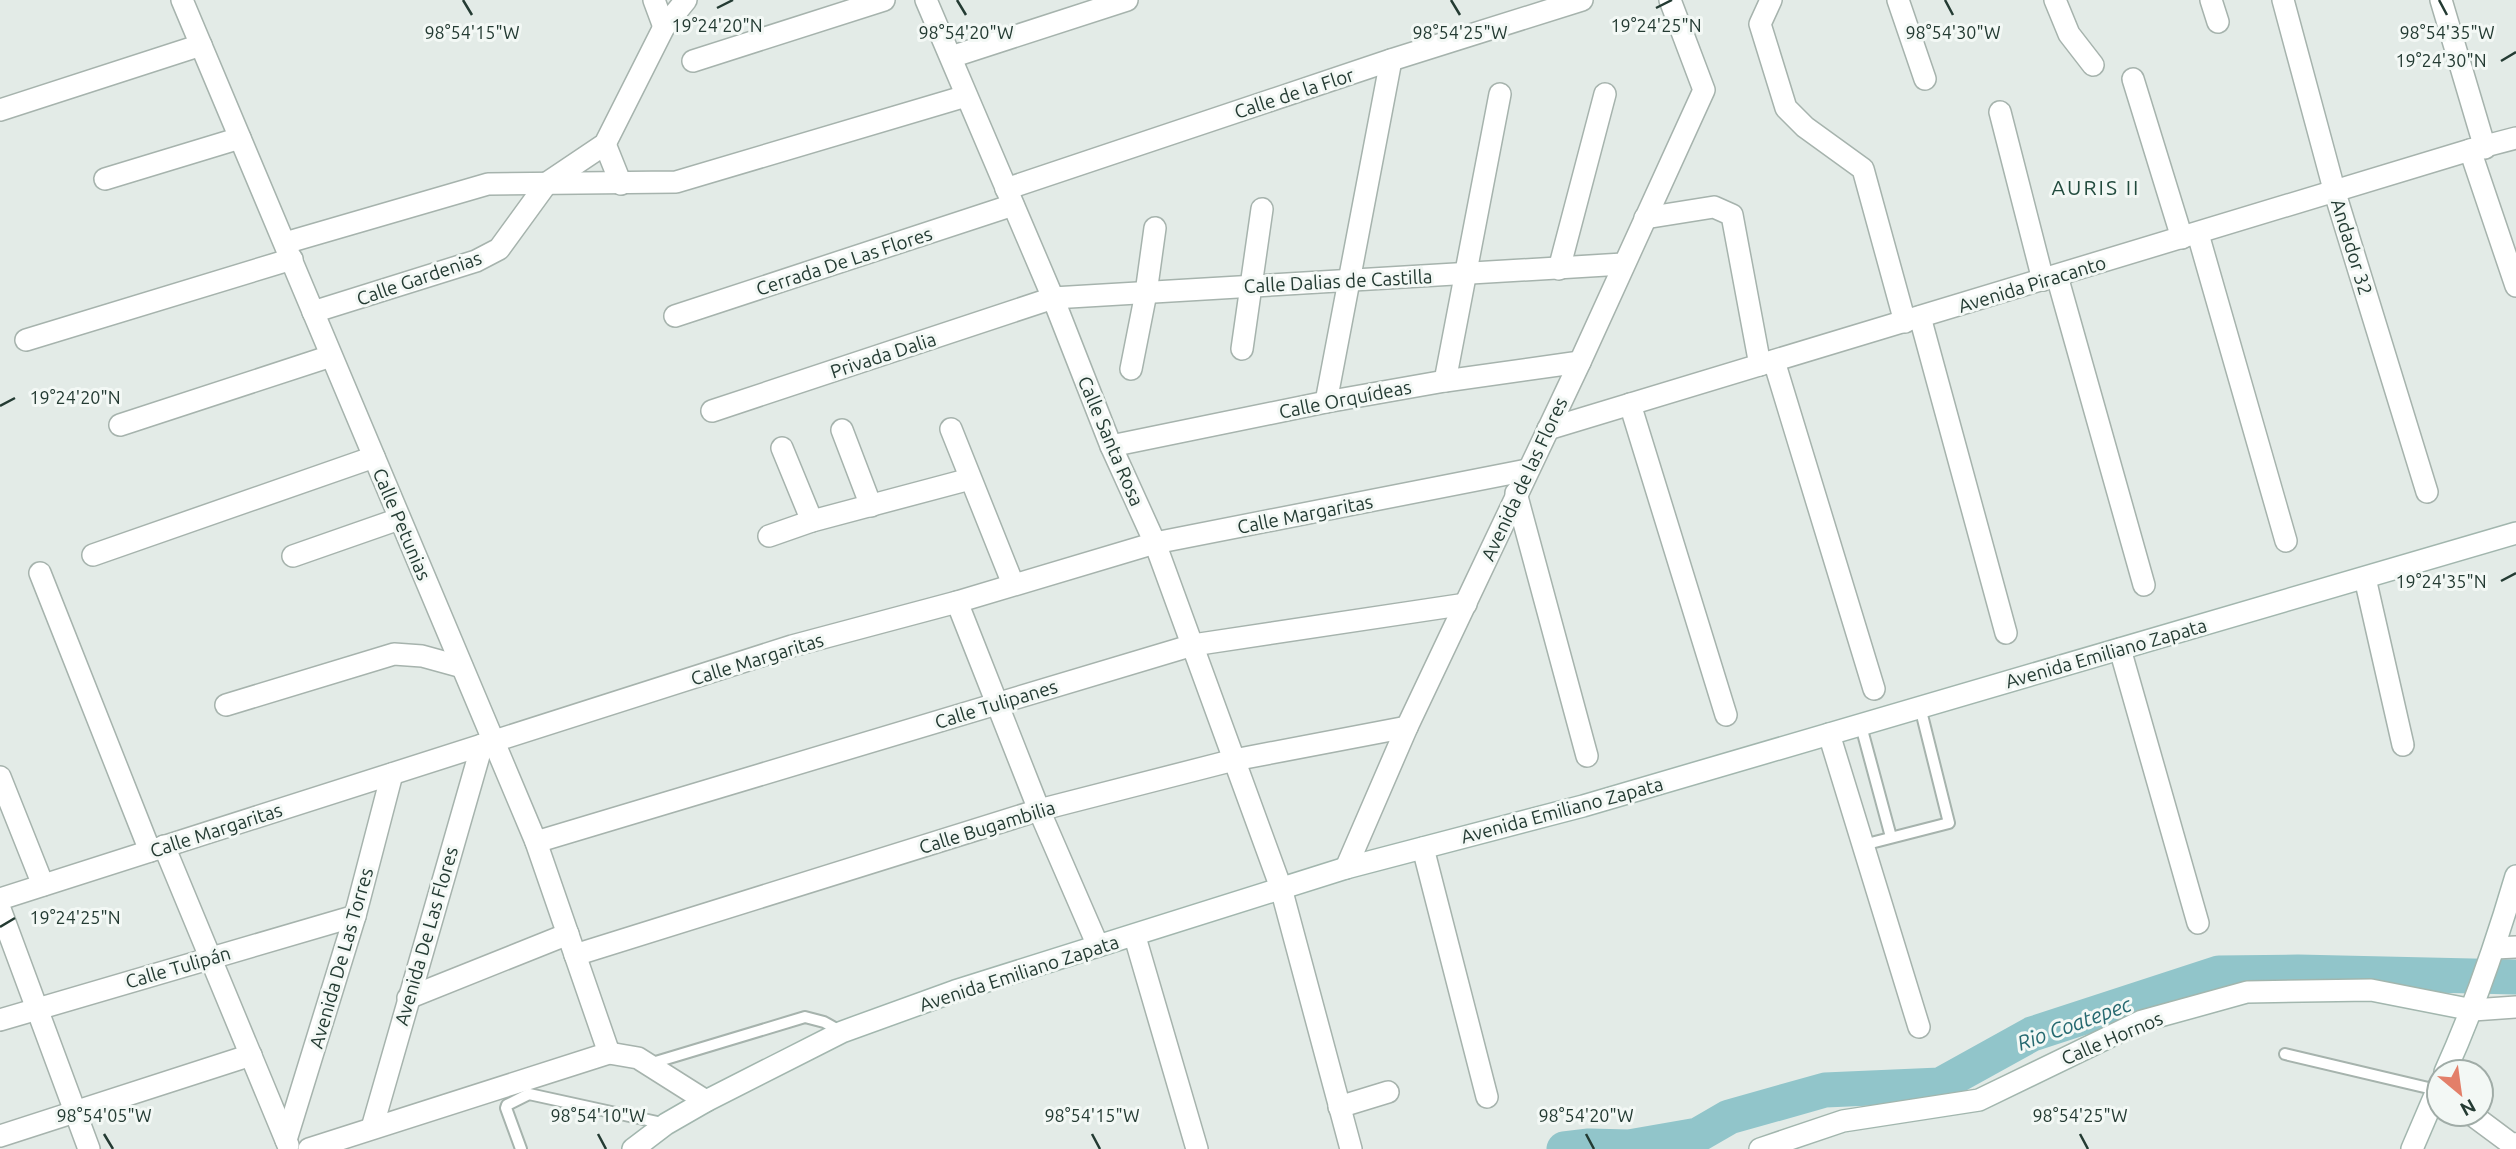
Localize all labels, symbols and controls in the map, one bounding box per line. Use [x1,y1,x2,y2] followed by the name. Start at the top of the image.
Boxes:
[671,15,763,35] text: 19°24'20"N
[1610,15,1702,35] text: 19°24'25"N
[424,22,520,42] text: 98°54'15"W
[918,22,1014,42] text: 98°54'20"W
[1412,22,1508,42] text: 98°54'25"W
[1905,22,2001,42] text: 98°54'30"W
[2399,22,2495,42] text: 98°54'35"W
[2395,50,2487,70] text: 19°24'30"N
[1231,63,1357,123] street label: Calle de la Flor
[2052,175,2141,199] district label: AURIS II
[2327,196,2377,298] street label: Andador 32
[753,222,935,300] street label: Cerrada De Las Flores
[354,246,484,310] street label: Calle Gardenias
[1955,251,2109,317] street label: Avenida Piracanto
[1243,265,1433,297] street label: Calle Dalias de Castilla
[827,328,939,382] street label: Privada Dalia
[1074,373,1148,509] street label: Calle Santa Rosa
[1277,375,1413,423] street label: Calle Orquídeas
[29,387,121,407] text: 19°24'20"N
[1476,394,1572,564] street label: Avenida de las Flores
[369,465,435,583] street label: Calle Petunias
[1235,490,1375,538] street label: Calle Margaritas
[2395,571,2487,591] text: 19°24'35"N
[2003,614,2209,692] street label: Avenida Emiliano Zapata
[688,628,826,690] street label: Calle Margaritas
[932,675,1060,733] street label: Calle Tulipanes
[1458,772,1666,848] street label: Avenida Emiliano Zapata
[916,796,1058,858] street label: Calle Bugambilia
[147,798,285,862] street label: Calle Margaritas
[390,844,462,1028] street label: Avenida De Las Flores
[305,865,377,1051] street label: Avenida De Las Torres
[29,907,121,927] text: 19°24'25"N
[916,930,1122,1016] street label: Avenida Emiliano Zapata
[123,941,233,993] street label: Calle Tulipán
[2014,991,2135,1055] water label: Rio Coatepec
[2058,1007,2166,1069] street label: Calle Hornos
[2425,1058,2495,1128] north arrow
[2457,1095,2480,1121] text: N
[56,1105,152,1125] text: 98°54'05"W
[550,1105,646,1125] text: 98°54'10"W
[1044,1105,1140,1125] text: 98°54'15"W
[1538,1105,1634,1125] text: 98°54'20"W
[2032,1105,2128,1125] text: 98°54'25"W

